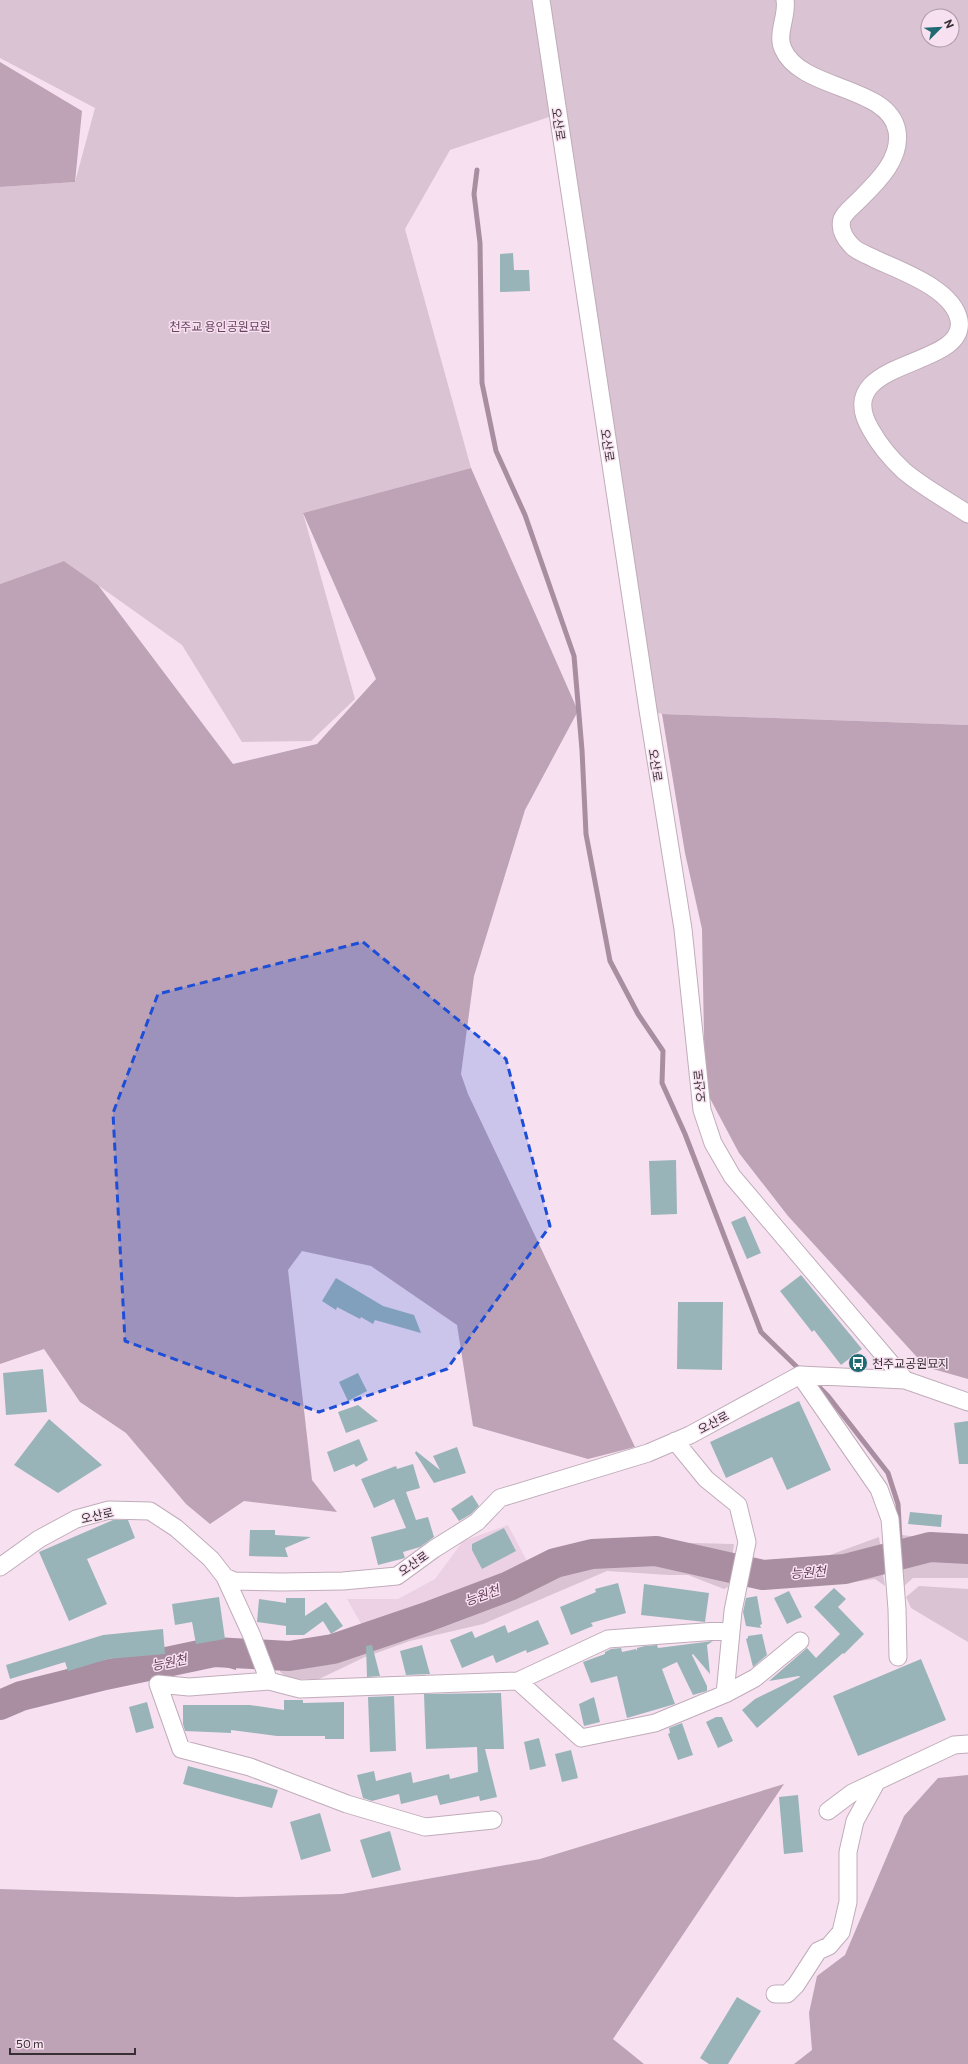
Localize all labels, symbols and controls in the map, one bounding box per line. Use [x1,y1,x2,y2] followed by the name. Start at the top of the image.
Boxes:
[920,8,960,48] north arrow
[942,17,957,30] text: N
[549,107,569,141] street label: 오산로
[169,319,271,333] park label: 천주교 용인공원묘원
[598,428,618,462] street label: 오산로
[646,748,666,782] street label: 오산로
[690,1069,708,1103] street label: 오산로
[847,1352,869,1374] bus stop icon: 천주교공원묘지
[872,1356,949,1370] place label: 천주교공원묘지
[695,1408,731,1436] street label: 오산로
[79,1504,115,1526] street label: 오산로
[395,1548,431,1578] street label: 오산로
[790,1563,827,1581] water label: 능원천
[462,1581,503,1609] water label: 능원천
[150,1650,189,1674] water label: 능원천
[10,2030,135,2056] scale bar
[16,2036,44,2050] text: 50 m

